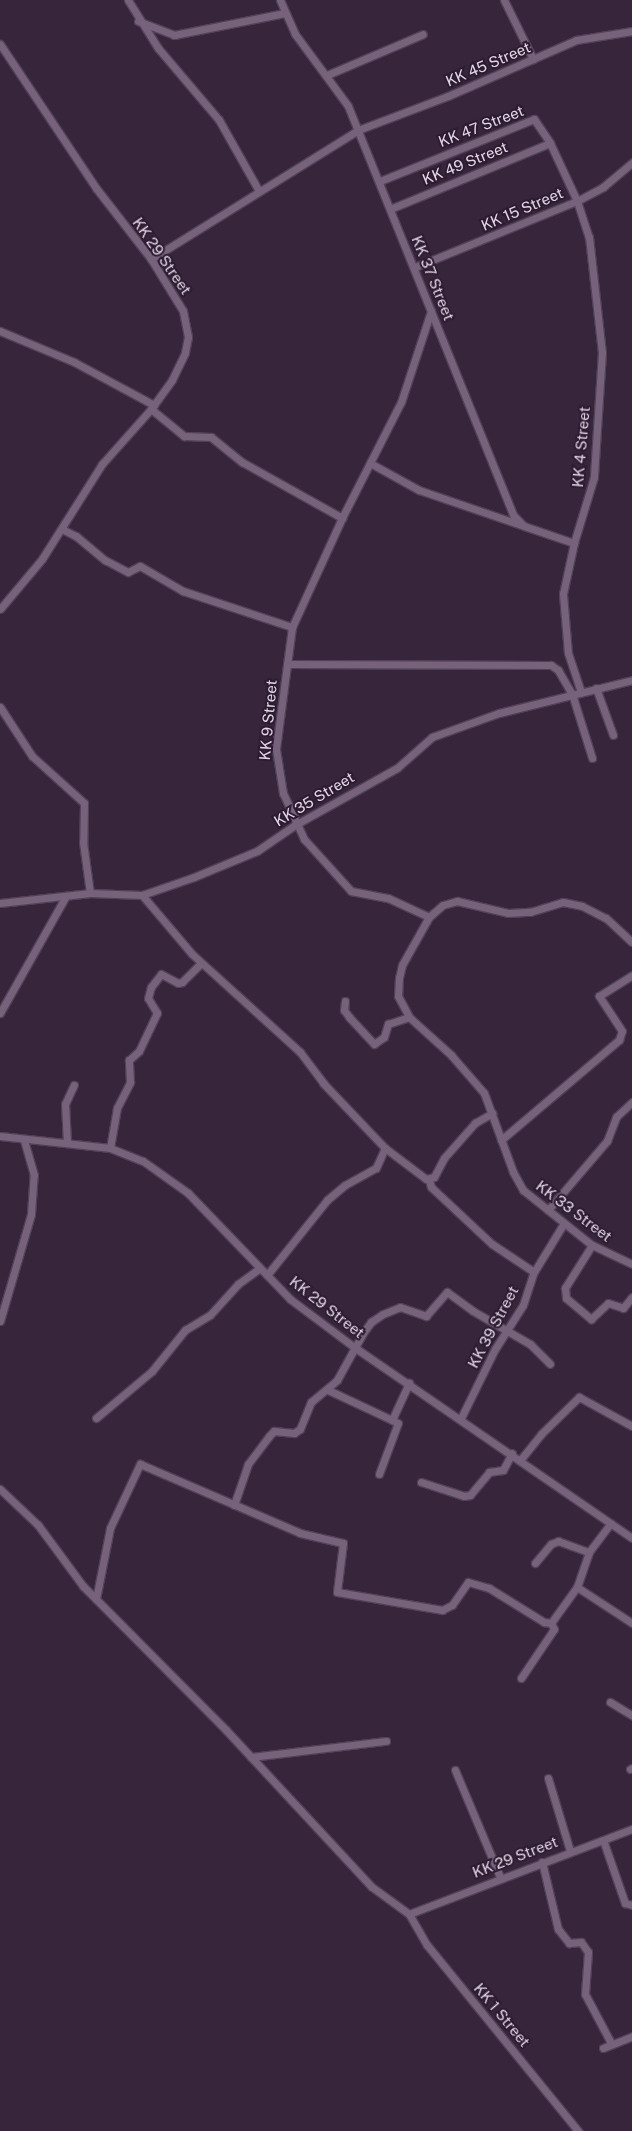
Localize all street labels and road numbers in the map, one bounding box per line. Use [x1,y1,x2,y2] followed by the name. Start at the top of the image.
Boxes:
[443,38,533,90] street label: KK 45 Street
[436,101,526,151] street label: KK 47 Street
[420,138,510,188] street label: KK 49 Street
[478,184,566,234] street label: KK 15 Street
[129,214,195,298] street label: KK 29 Street
[408,233,458,323] street label: KK 37 Street
[569,406,593,488] street label: KK 4 Street
[256,679,280,761] street label: KK 9 Street
[271,768,357,830] street label: KK 35 Street
[532,1177,616,1245] street label: KK 33 Street
[286,1272,368,1342] street label: KK 29 Street
[464,1283,522,1371] street label: KK 39 Street
[470,1832,560,1882] street label: KK 29 Street
[470,1979,534,2051] street label: KK 1 Street

